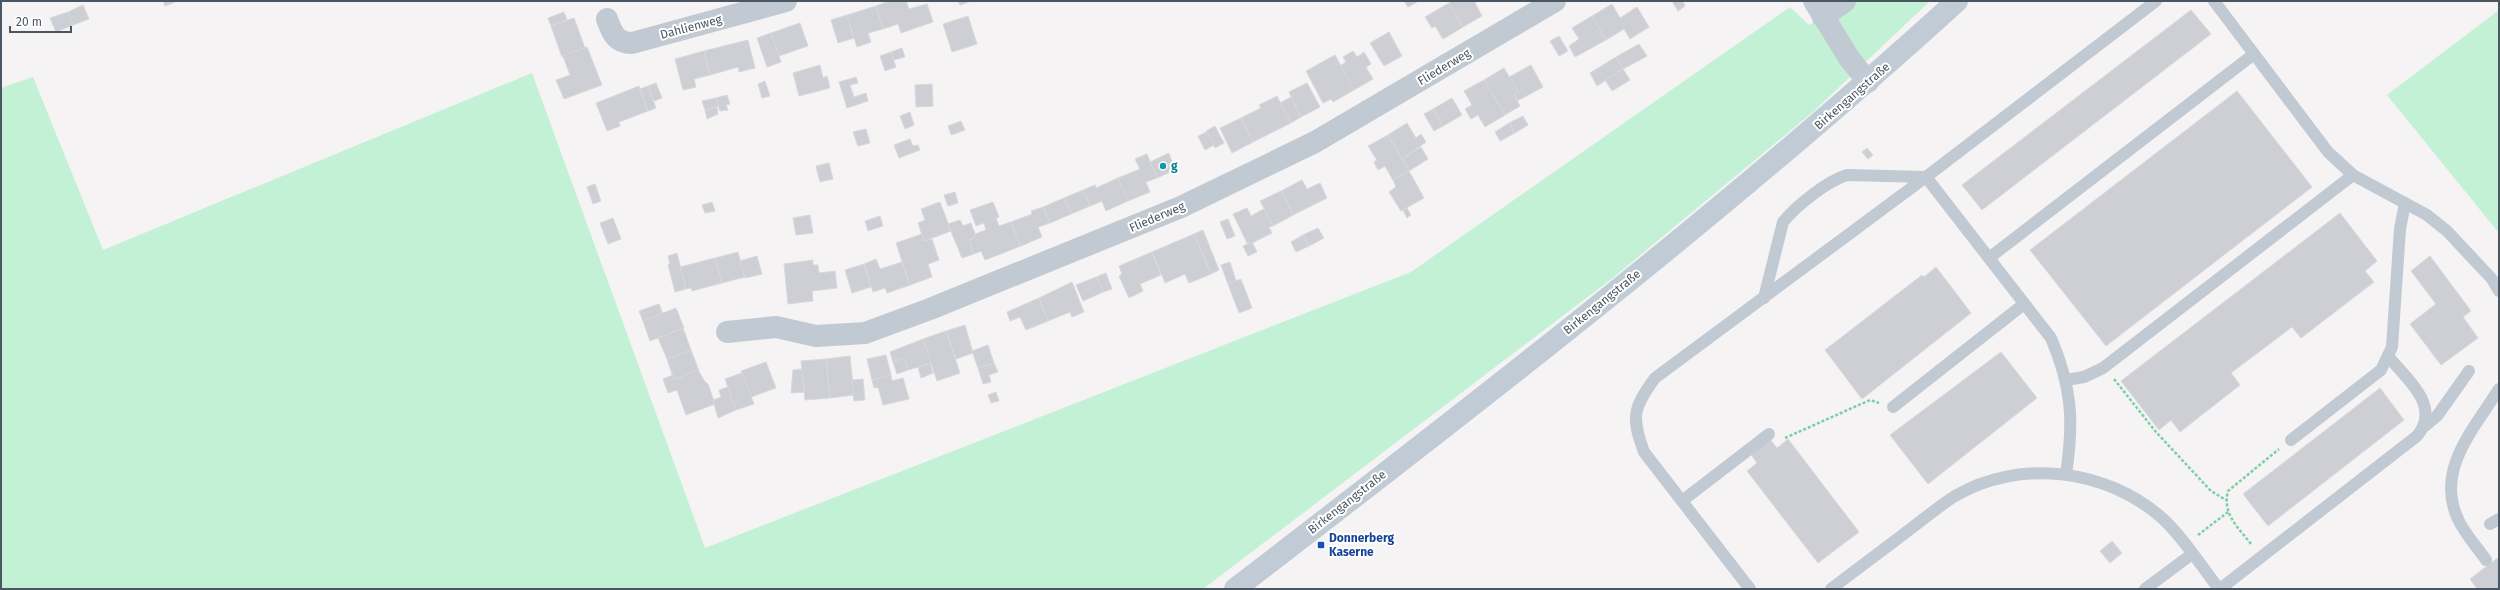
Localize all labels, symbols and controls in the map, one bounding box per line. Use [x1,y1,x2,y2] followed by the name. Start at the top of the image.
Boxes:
[10,8,71,34] scale bar
[659,12,724,42] street label: Dahlienweg
[16,15,42,29] text: 20 m
[1415,45,1474,88] street label: Fliederweg
[1812,60,1892,132] street label: Birkengangstraße
[1171,159,1178,173] place label: g
[1158,161,1168,171] marker: g
[1127,199,1188,235] street label: Fliederweg
[1561,267,1643,337] street label: Birkengangstraße
[1305,467,1389,537] street label: Birkengangstraße
[1329,531,1395,559] place label: Donnerberg Kaserne
[1316,540,1326,550] marker: Donnerberg Kaserne

